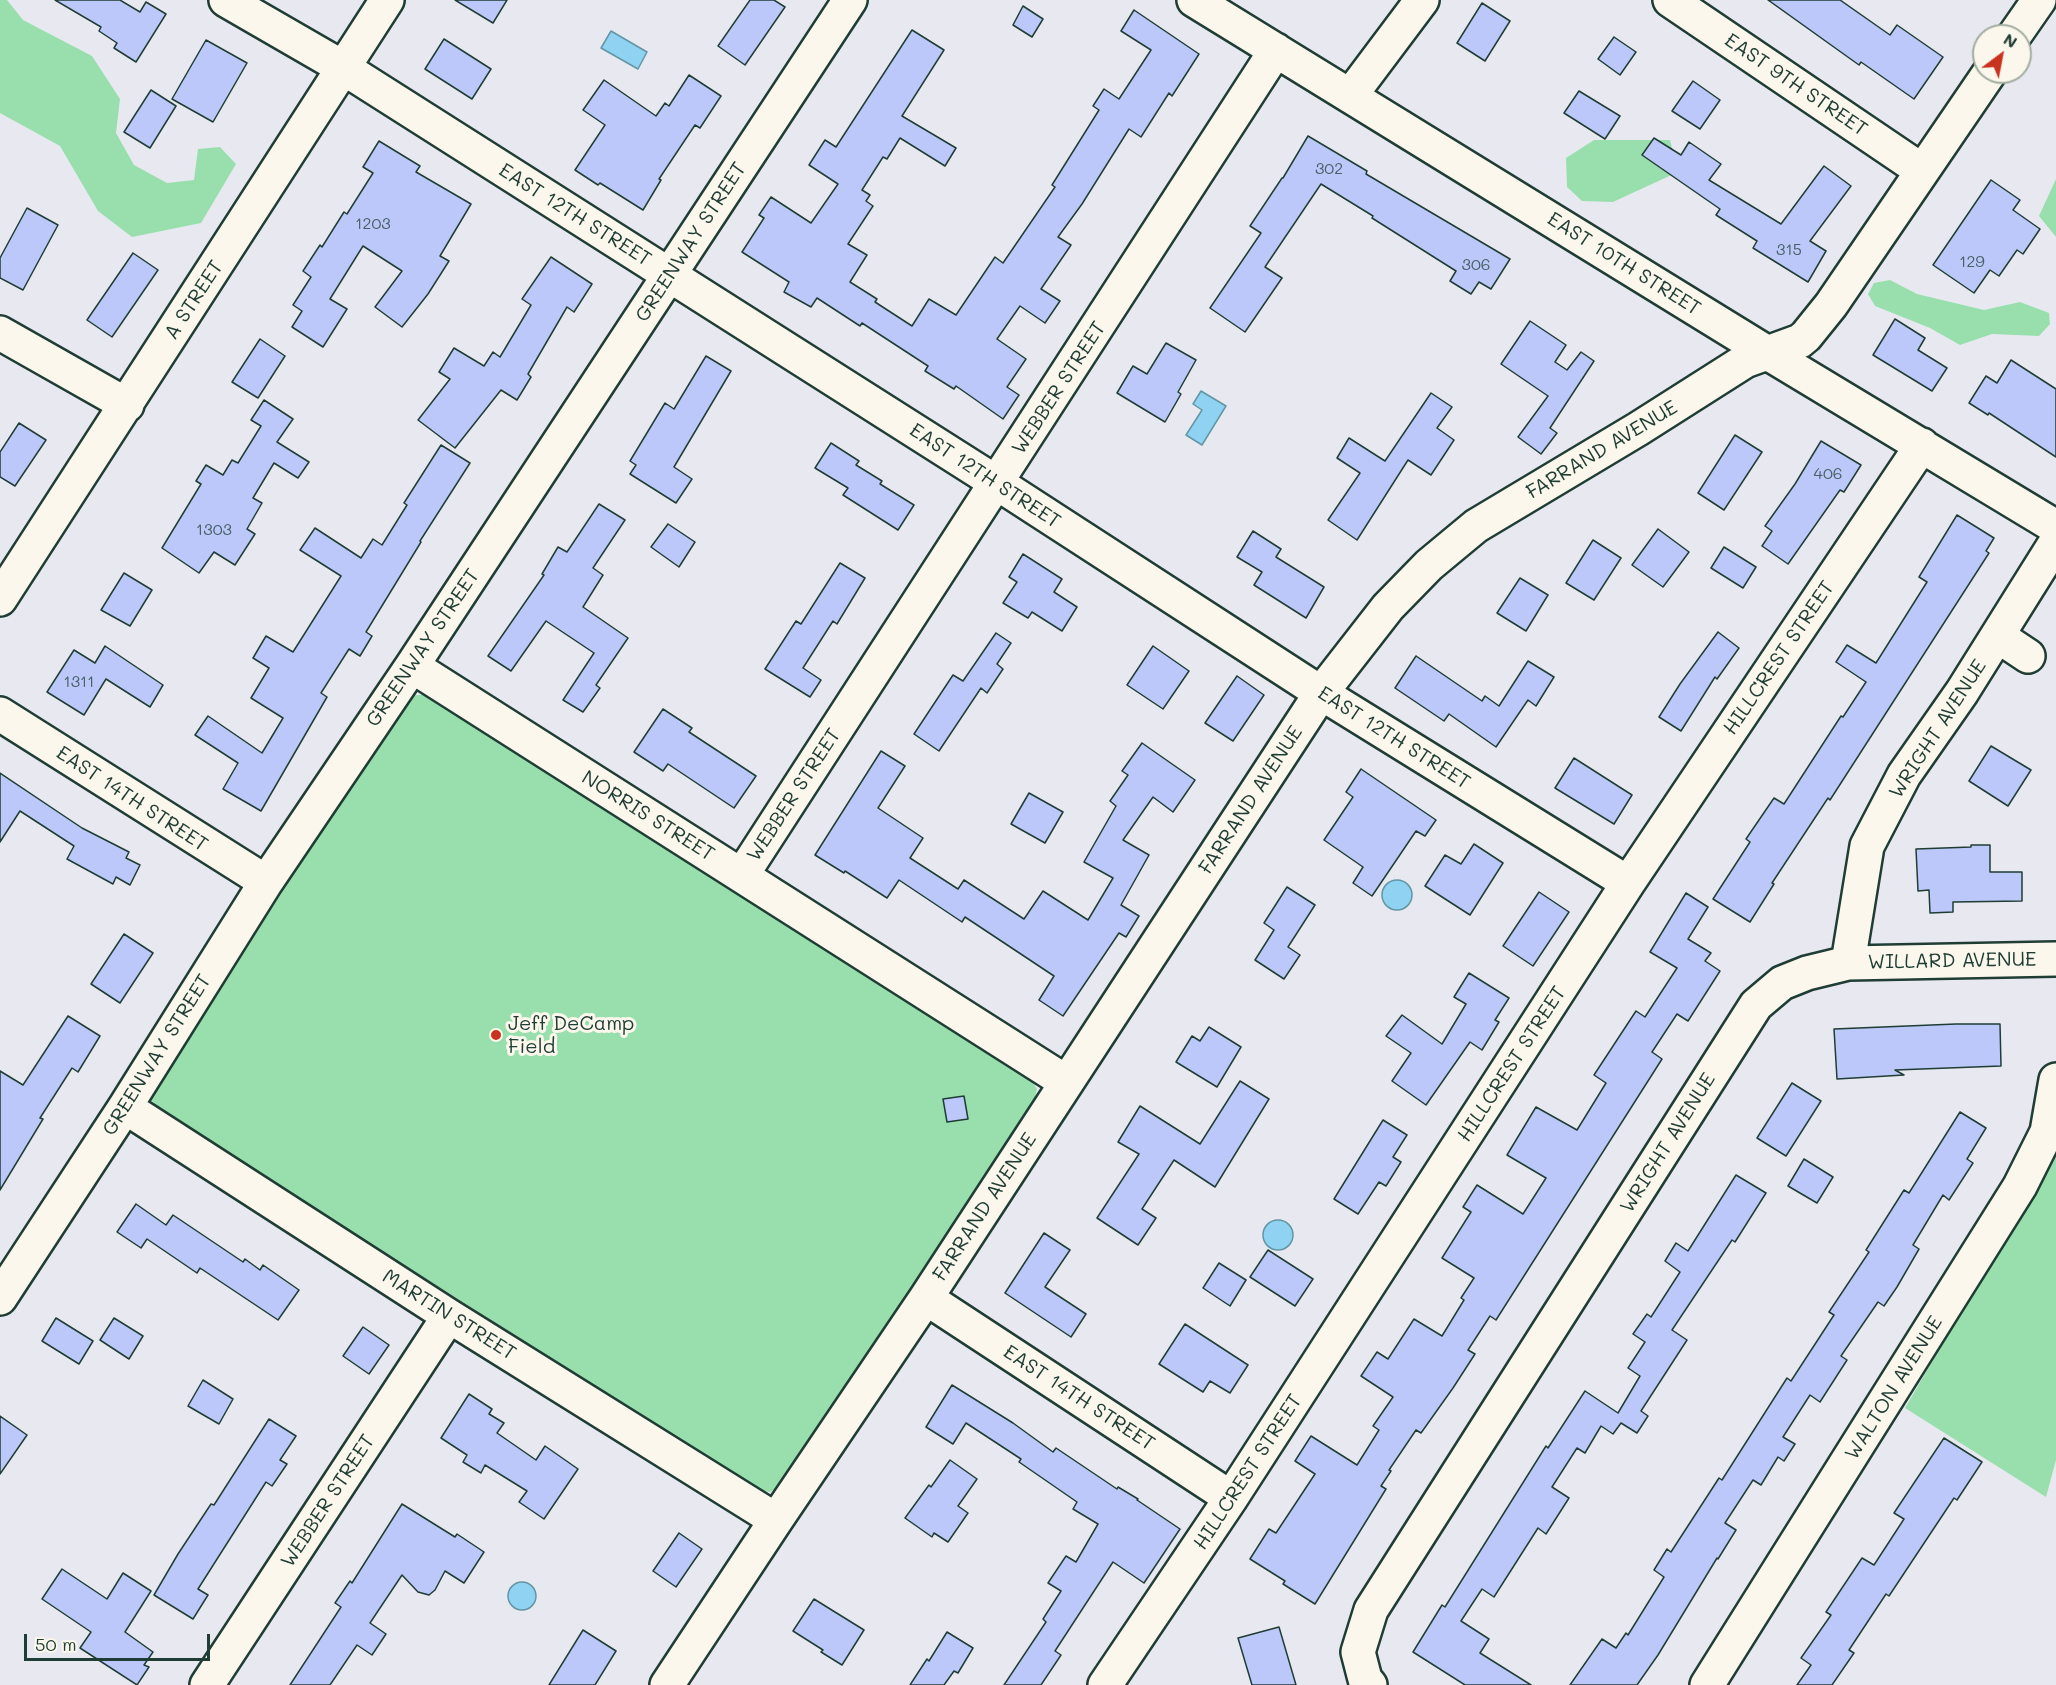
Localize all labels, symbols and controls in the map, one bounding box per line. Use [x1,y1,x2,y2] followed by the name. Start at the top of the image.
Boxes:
[1972,24,2032,84] north arrow
[1720,28,1872,142] street label: EAST 9TH STREET
[2000,28,2021,52] text: N
[494,158,656,272] street label: EAST 12TH STREET
[630,158,752,326] street label: GREENWAY STREET
[1315,159,1343,179] house number: 302
[1543,207,1705,321] street label: EAST 10TH STREET
[355,214,391,234] house number: 1203
[1776,240,1802,260] house number: 315
[1959,252,1985,272] house number: 129
[1462,255,1490,275] house number: 306
[160,256,228,344] street label: A STREET
[1007,317,1111,459] street label: WEBBER STREET
[1522,395,1682,505] street label: FARRAND AVENUE
[905,418,1065,534] street label: EAST 12TH STREET
[1814,464,1842,484] house number: 406
[196,520,232,540] house number: 1303
[361,564,485,732] street label: GREENWAY STREET
[1719,576,1839,740] street label: HILLCREST STREET
[1884,655,1992,803] street label: WRIGHT AVENUE
[64,672,94,692] house number: 1311
[1313,681,1475,795] street label: EAST 12TH STREET
[1194,721,1308,879] street label: FARRAND AVENUE
[742,724,846,866] street label: WEBBER STREET
[52,741,212,857] street label: EAST 14TH STREET
[577,766,719,866] street label: NORRIS STREET
[1867,948,2037,974] street label: WILLARD AVENUE
[98,970,216,1140] street label: GREENWAY STREET
[1453,982,1571,1146] street label: HILLCREST STREET
[508,1012,634,1059] place label: Jeff DeCamp Field
[489,1028,503,1042] marker: Jeff DeCamp Field
[1615,1069,1721,1217] street label: WRIGHT AVENUE
[928,1128,1042,1286] street label: FARRAND AVENUE
[378,1264,520,1366] street label: MARTIN STREET
[1840,1312,1948,1464] street label: WALTON AVENUE
[999,1340,1159,1456] street label: EAST 14TH STREET
[1189,1390,1307,1554] street label: HILLCREST STREET
[276,1430,380,1572] street label: WEBBER STREET
[27,1622,213,1660] scale bar
[35,1632,77,1656] text: 50 m

